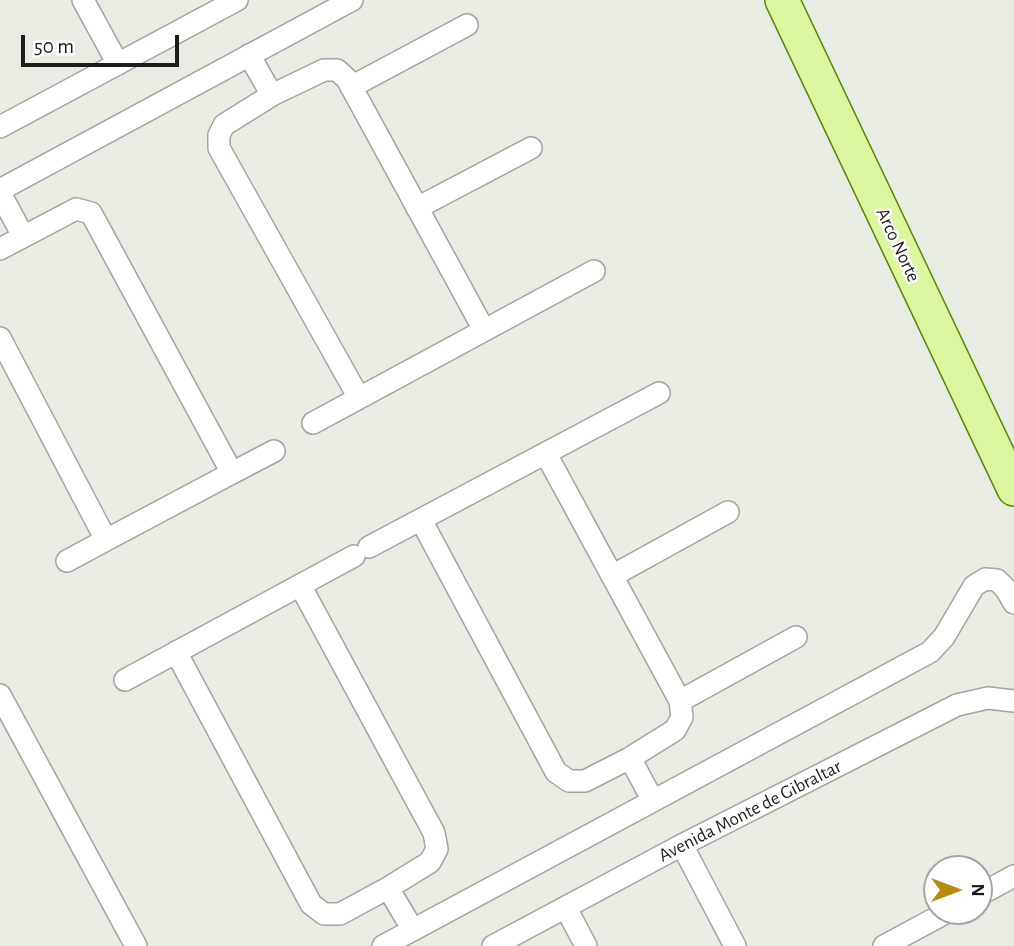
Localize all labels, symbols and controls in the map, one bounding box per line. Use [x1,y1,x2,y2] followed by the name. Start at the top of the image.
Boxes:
[24,21,182,65] scale bar
[34,36,74,57] text: 50 m
[871,204,925,286] street label: Arco Norte
[655,755,845,867] street label: Avenida Monte de Gibraltar
[923,855,993,925] north arrow
[968,883,987,897] text: N

